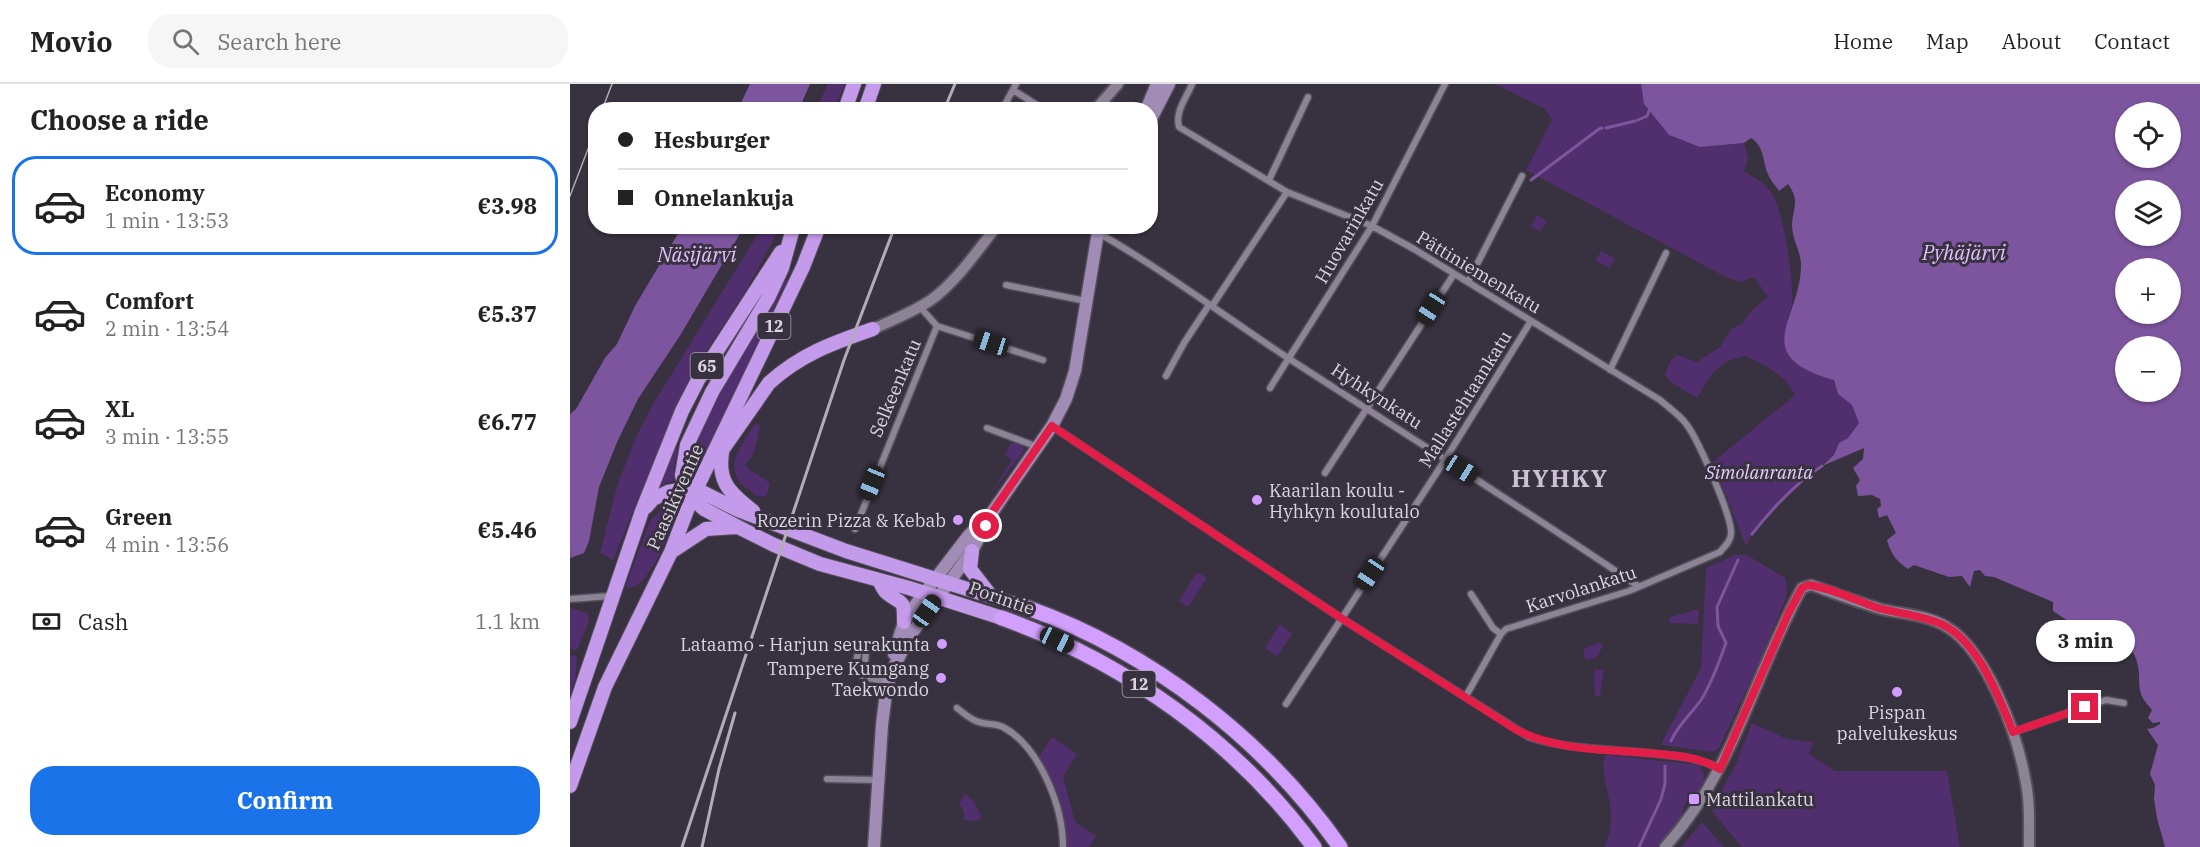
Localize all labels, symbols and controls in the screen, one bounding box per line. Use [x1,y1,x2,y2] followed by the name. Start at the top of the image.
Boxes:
[148,14,568,68] search box
[30,23,112,60] text: Movio
[169,25,202,58] icon: search
[217,27,341,56] text: Search here
[1833,27,1893,55] text: Home
[1926,27,1969,55] text: Map
[2002,27,2061,55] text: About
[2094,27,2170,55] text: Contact
[30,102,209,137] text: Choose a ride
[2115,102,2181,402] map controls
[2115,102,2181,168] button: locate
[654,125,770,154] text: Hesburger
[1310,174,1388,288] street label: Huovarinkatu
[105,178,205,207] text: Economy
[33,179,87,233] icon: car
[2115,180,2181,246] button: layers
[654,183,794,212] text: Onnelankuja
[478,191,537,220] text: €3.98
[105,207,229,234] text: 1 min · 13:53
[1412,226,1546,318] street label: Pättiniemenkatu
[1921,239,2006,266] water label: Pyhäjärvi
[656,241,737,268] water label: Näsijärvi
[2115,258,2181,324] button: +
[105,286,194,315] text: Comfort
[33,287,87,341] icon: car
[1414,288,1448,328] car
[478,299,537,328] text: €5.37
[758,313,790,339] road number: 12
[105,315,229,342] text: 2 min · 13:54
[1414,326,1516,472] street label: Mallastehtaankatu
[971,329,1011,357] car
[864,335,926,441] street label: Selkeenkatu
[2115,336,2181,402] button: −
[690,353,724,379] road number: 65
[1327,358,1427,434] street label: Hyhkynkatu
[105,394,135,423] text: XL
[33,395,87,449] icon: car
[478,407,537,436] text: €6.77
[105,423,229,450] text: 3 min · 13:55
[641,440,709,554] street label: Paasikiventie
[1441,452,1481,486] car
[1704,461,1813,484] park label: Simolanranta
[1511,462,1609,494] district label: HYHKY
[857,463,887,503] car
[1269,479,1420,523] place label: Kaarilan koulu - Hyhkyn koulutalo
[1250,493,1264,507] marker: Kaarilan koulu - Hyhkyn koulutalo
[105,502,172,531] text: Green
[33,503,87,557] icon: car
[757,509,946,532] place label: Rozerin Pizza & Kebab
[972,512,999,539] route start
[951,513,965,527] marker: Rozerin Pizza & Kebab
[478,515,537,544] text: €5.46
[105,531,229,558] text: 4 min · 13:56
[1352,554,1388,594] car
[1523,560,1639,618] street label: Karvolankatu
[966,576,1038,620] street label: Porintie
[909,591,945,631] car
[30,605,63,638] icon: cash
[78,607,129,636] text: Cash
[475,608,540,635] text: 1.1 km
[2036,620,2134,662] callout: 3 min
[1037,624,1077,656] car
[2058,627,2114,654] text: 3 min
[680,633,930,656] place label: Lataamo - Harjun seurakunta
[935,637,949,651] marker: Lataamo - Harjun seurakunta
[767,657,929,701] place label: Tampere Kumgang Taekwondo
[934,671,948,685] marker: Tampere Kumgang Taekwondo
[1122,671,1156,697] road number: 12
[1890,685,1904,699] marker: Pispan palvelukeskus
[2071,693,2098,720] route end
[1837,701,1958,745] place label: Pispan palvelukeskus
[30,766,540,835] button: Confirm
[1706,788,1814,811] place label: Mattilankatu
[1687,792,1701,806] marker: Mattilankatu

